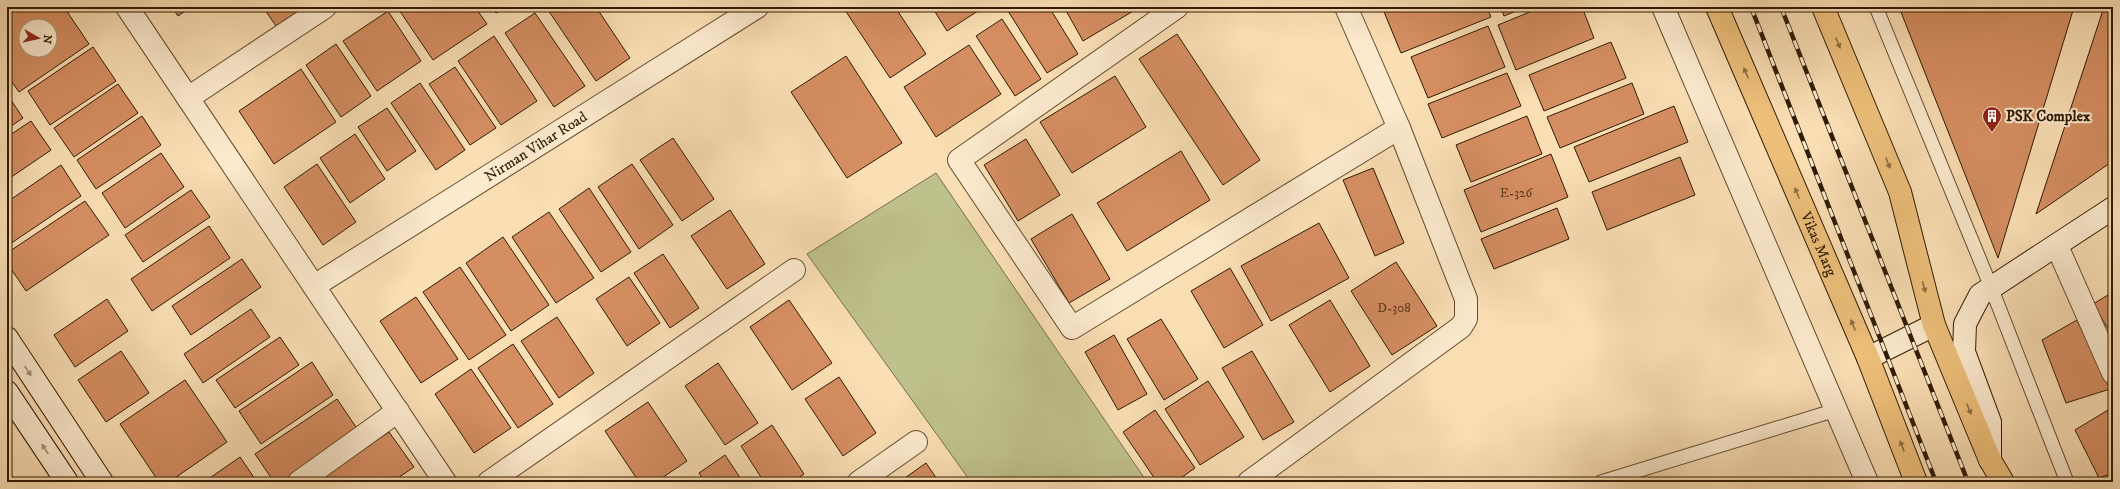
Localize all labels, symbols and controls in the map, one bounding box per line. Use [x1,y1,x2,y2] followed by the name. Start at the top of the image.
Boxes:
[18,18,58,58] north arrow
[39,34,54,45] text: N
[1835,37,1841,48] one-way arrow
[1742,67,1748,79] one-way arrow
[1981,105,2003,133] building icon: PSK Complex
[481,107,591,186] street label: Nirman Vihar Road
[2006,107,2091,126] place label: PSK Complex
[1884,157,1891,169] one-way arrow
[1500,185,1533,201] house number: E-326
[1794,187,1800,198] one-way arrow
[1796,208,1841,280] street label: Vikas Marg
[1922,281,1928,294] one-way arrow
[1377,300,1411,316] house number: D-308
[1850,319,1857,331] one-way arrow
[25,365,32,376] one-way arrow
[1966,404,1972,416] one-way arrow
[1898,439,1904,451] one-way arrow
[41,444,49,455] one-way arrow

